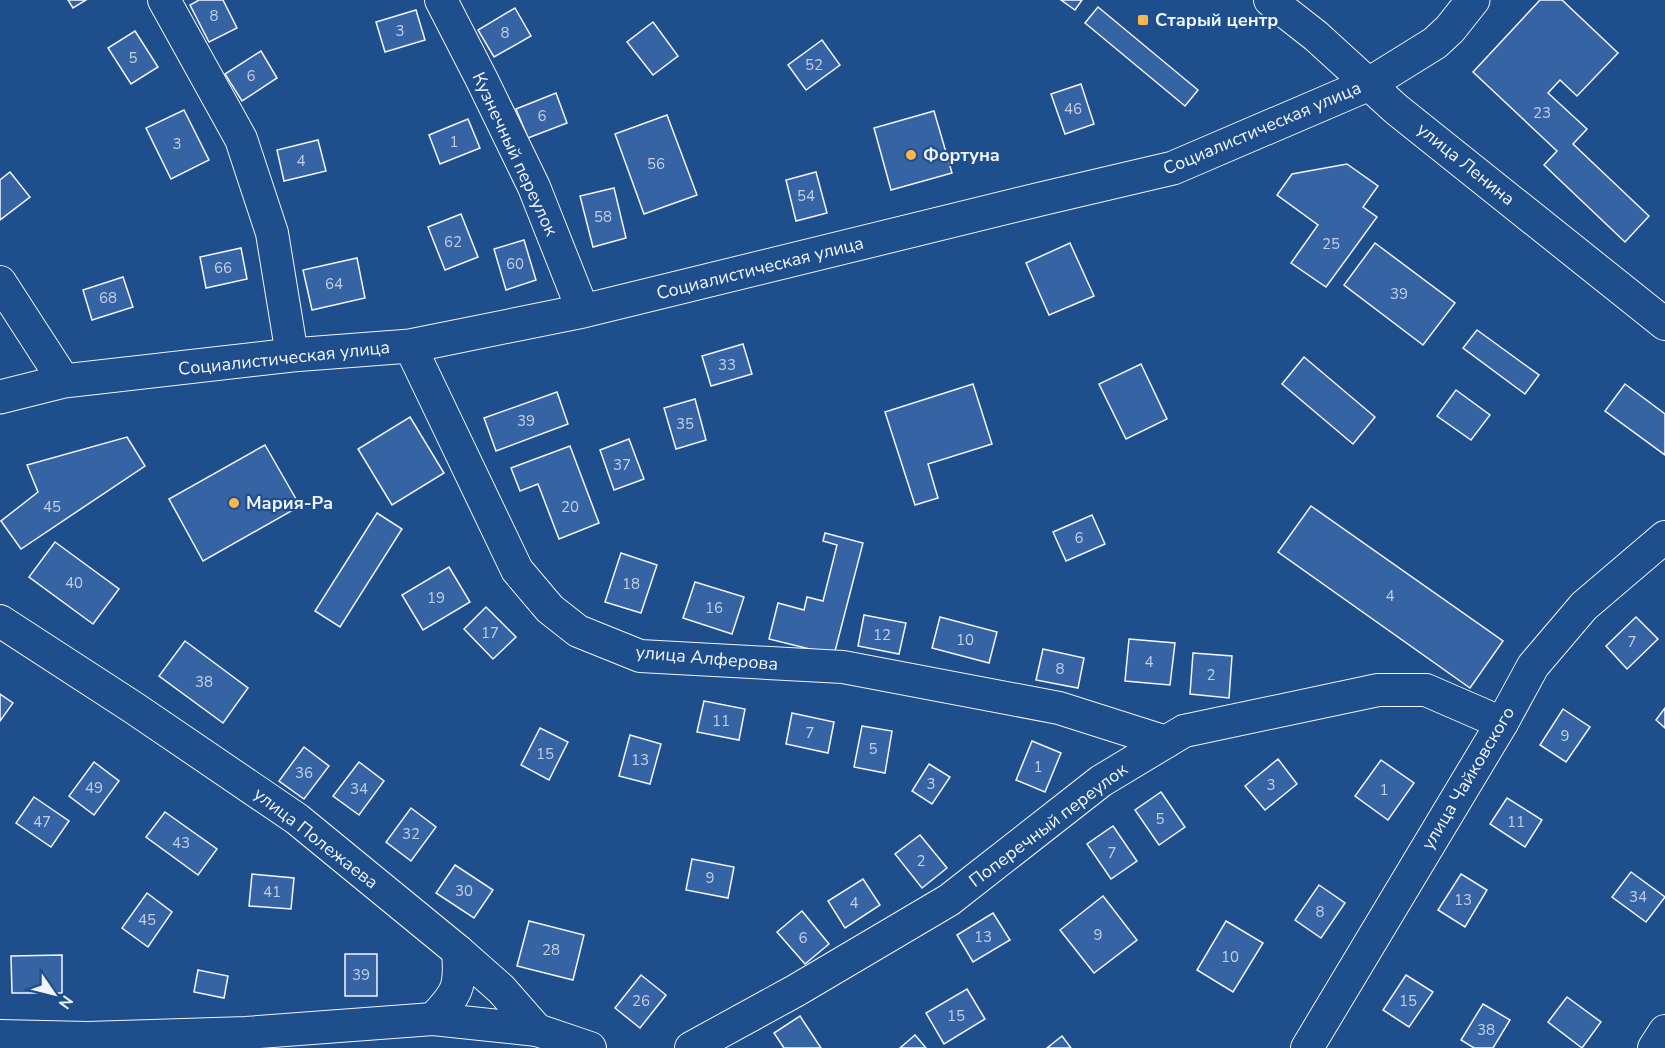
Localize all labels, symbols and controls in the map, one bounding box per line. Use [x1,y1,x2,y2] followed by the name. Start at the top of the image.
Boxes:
[209,6,219,26] house number: 8
[1155,8,1278,32] place label: Старый центр
[1136,13,1150,27] marker: Старый центр
[395,21,405,41] house number: 3
[500,23,510,43] house number: 8
[128,48,138,68] house number: 5
[805,55,823,75] house number: 52
[246,66,256,86] house number: 6
[467,68,564,240] street label: Кузнечный переулок
[1159,75,1365,181] street label: Социалистическая улица
[1064,99,1082,119] house number: 46
[1533,103,1551,123] house number: 23
[537,106,547,126] house number: 6
[1412,117,1520,211] street label: улица Ленина
[449,132,459,152] house number: 1
[172,134,182,154] house number: 3
[923,143,1000,167] place label: Фортуна
[904,148,918,162] marker: Фортуна
[296,151,306,171] house number: 4
[647,154,665,174] house number: 56
[797,186,815,206] house number: 54
[594,207,612,227] house number: 58
[654,231,866,305] street label: Социалистическая улица
[444,232,462,252] house number: 62
[1322,234,1340,254] house number: 25
[506,254,524,274] house number: 60
[214,258,232,278] house number: 66
[325,274,343,294] house number: 64
[1390,284,1408,304] house number: 39
[99,288,117,308] house number: 68
[177,335,391,381] street label: Социалистическая улица
[718,355,736,375] house number: 33
[517,411,535,431] house number: 39
[676,414,694,434] house number: 35
[613,455,631,475] house number: 37
[246,491,333,515] place label: Мария-Ра
[227,496,241,510] marker: Мария-Ра
[43,497,61,517] house number: 45
[561,497,579,517] house number: 20
[1074,528,1084,548] house number: 6
[65,573,83,593] house number: 40
[622,574,640,594] house number: 18
[1385,586,1395,606] house number: 4
[427,588,445,608] house number: 19
[705,598,723,618] house number: 16
[481,623,499,643] house number: 17
[873,625,891,645] house number: 12
[956,630,974,650] house number: 10
[1627,632,1637,652] house number: 7
[635,640,779,676] street label: улица Алферова
[1144,652,1154,672] house number: 4
[1055,659,1065,679] house number: 8
[1206,665,1216,685] house number: 2
[195,672,213,692] house number: 38
[1416,702,1520,854] street label: улица Чайковского
[712,711,730,731] house number: 11
[805,723,815,743] house number: 7
[1560,726,1570,746] house number: 9
[868,739,878,759] house number: 5
[536,744,554,764] house number: 15
[631,750,649,770] house number: 13
[964,757,1133,893] street label: Поперечный переулок
[1033,757,1043,777] house number: 1
[295,763,313,783] house number: 36
[926,774,936,794] house number: 3
[1266,775,1276,795] house number: 3
[85,778,103,798] house number: 49
[350,779,368,799] house number: 34
[1379,780,1389,800] house number: 1
[249,782,383,894] street label: улица Полежаева
[1155,809,1165,829] house number: 5
[33,812,51,832] house number: 47
[1507,812,1525,832] house number: 11
[402,824,420,844] house number: 32
[172,833,190,853] house number: 43
[1107,843,1117,863] house number: 7
[916,851,926,871] house number: 2
[705,868,715,888] house number: 9
[455,881,473,901] house number: 30
[263,882,281,902] house number: 41
[1629,887,1647,907] house number: 34
[1454,890,1472,910] house number: 13
[849,893,859,913] house number: 4
[1315,902,1325,922] house number: 8
[138,910,156,930] house number: 45
[1093,925,1103,945] house number: 9
[974,927,992,947] house number: 13
[798,928,808,948] house number: 6
[542,940,560,960] house number: 28
[1221,947,1239,967] house number: 10
[24,964,84,1024] north arrow
[352,965,370,985] house number: 39
[53,991,78,1013] text: N
[632,991,650,1011] house number: 26
[1399,991,1417,1011] house number: 15
[947,1006,965,1026] house number: 15
[1477,1020,1495,1040] house number: 38

